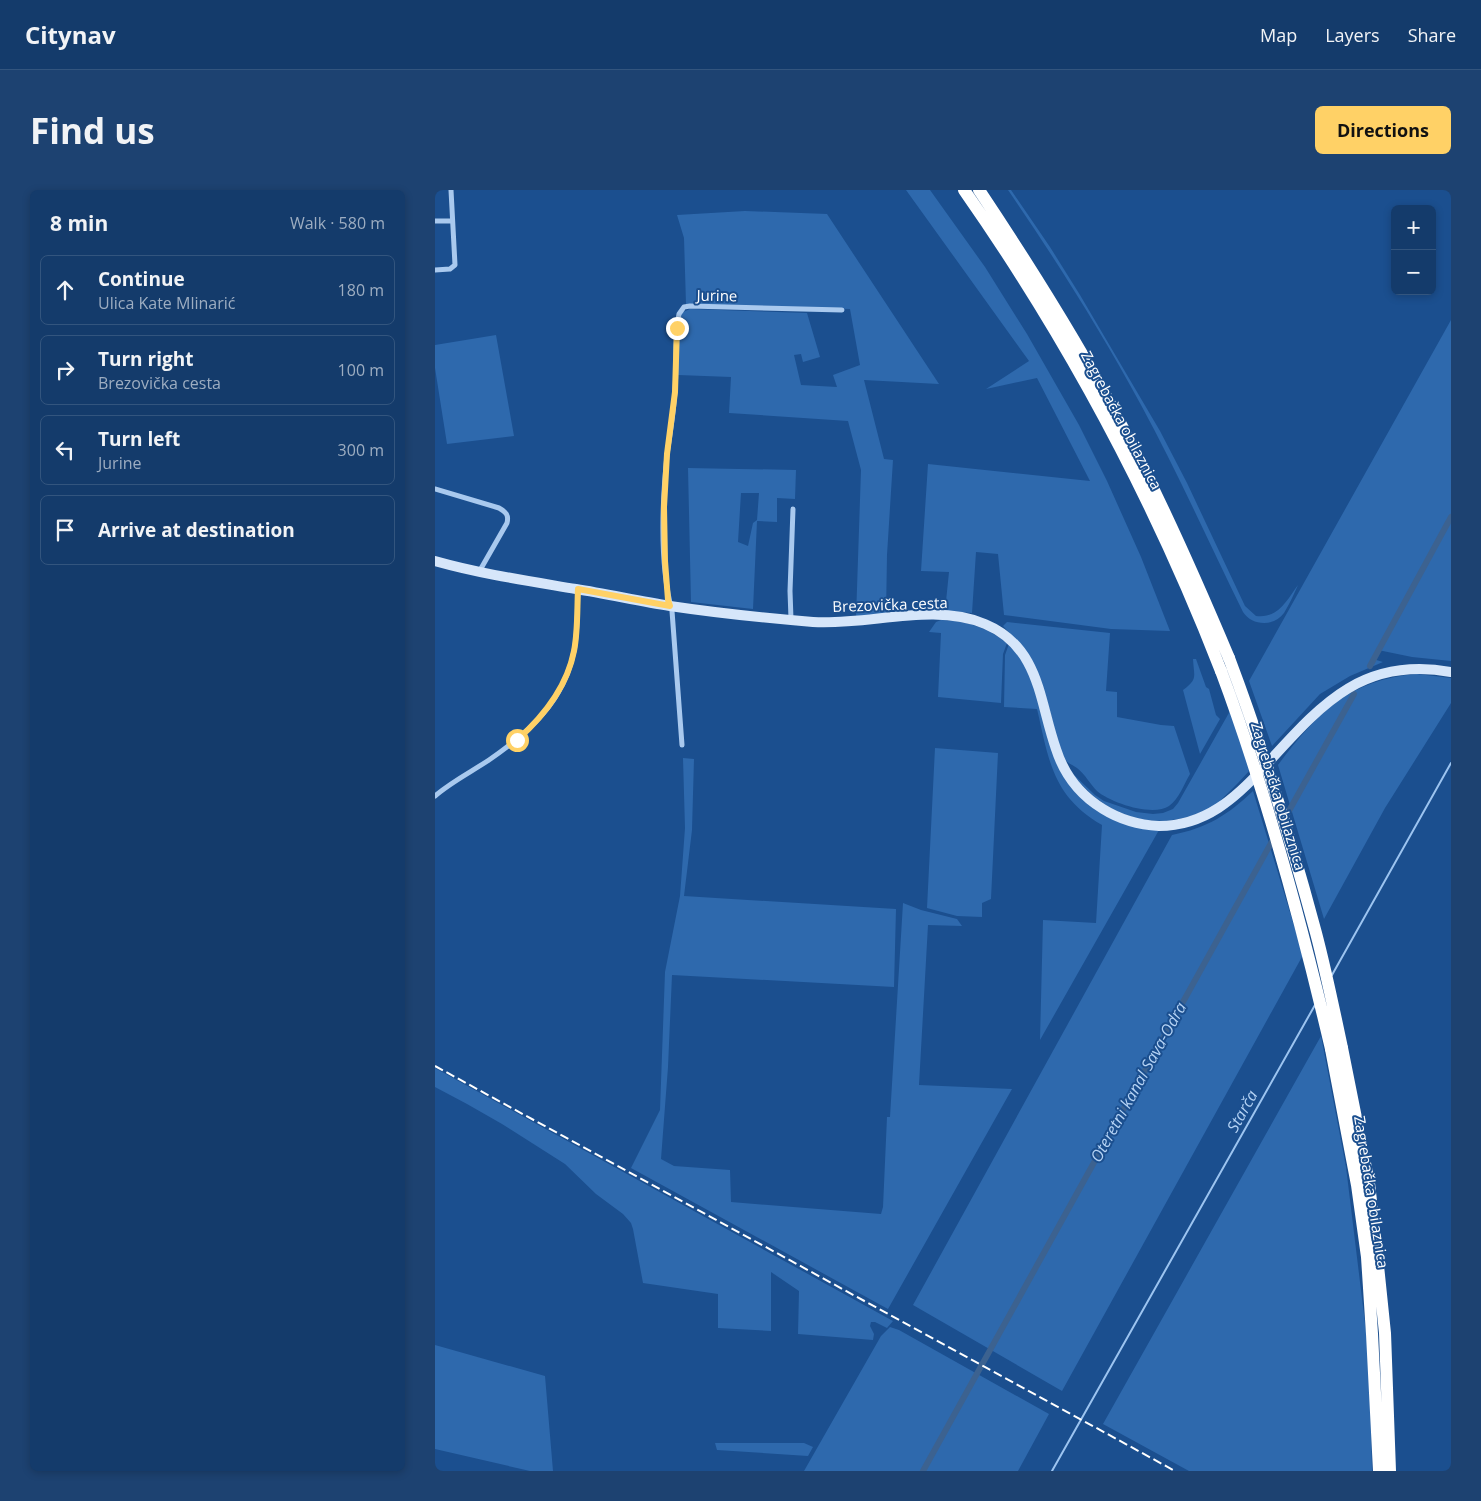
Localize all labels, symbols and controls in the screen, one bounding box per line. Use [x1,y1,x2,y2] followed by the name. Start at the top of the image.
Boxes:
[25,18,116,51] text: Citynav
[1260,23,1297,47] text: Map
[1325,23,1380,47] text: Layers
[1408,23,1456,47] text: Share
[1315,106,1451,154] button: Directions
[30,107,155,154] text: Find us
[1391,205,1436,295] map controls
[1391,205,1436,250] button: +
[50,209,108,237] text: 8 min
[290,212,385,234] text: Walk · 580 m
[1391,250,1436,295] button: −
[98,266,185,292] text: Continue
[51,276,79,304] icon: ahead
[338,279,384,301] text: 180 m
[694,285,738,305] street label: Jurine
[98,292,235,314] text: Ulica Kate Mlinarić
[666,317,689,340] route end
[98,346,193,372] text: Turn right
[1077,347,1167,493] street label: Zagrebačka obilaznica
[51,356,79,384] icon: right
[338,359,384,381] text: 100 m
[98,372,221,394] text: Brezovička cesta
[98,426,180,452] text: Turn left
[51,436,79,464] icon: left
[338,439,384,461] text: 300 m
[98,452,141,474] text: Jurine
[51,516,79,544] icon: arrive
[98,517,295,543] text: Arrive at destination
[832,592,948,616] street label: Brezovička cesta
[1247,719,1311,873] street label: Zagrebačka obilaznica
[506,729,529,752] route start
[1085,998,1191,1166] water label: Oteretni kanal Sava-Odra
[1221,1086,1263,1136] water label: Starča
[1350,1114,1394,1270] street label: Zagrebačka obilaznica

